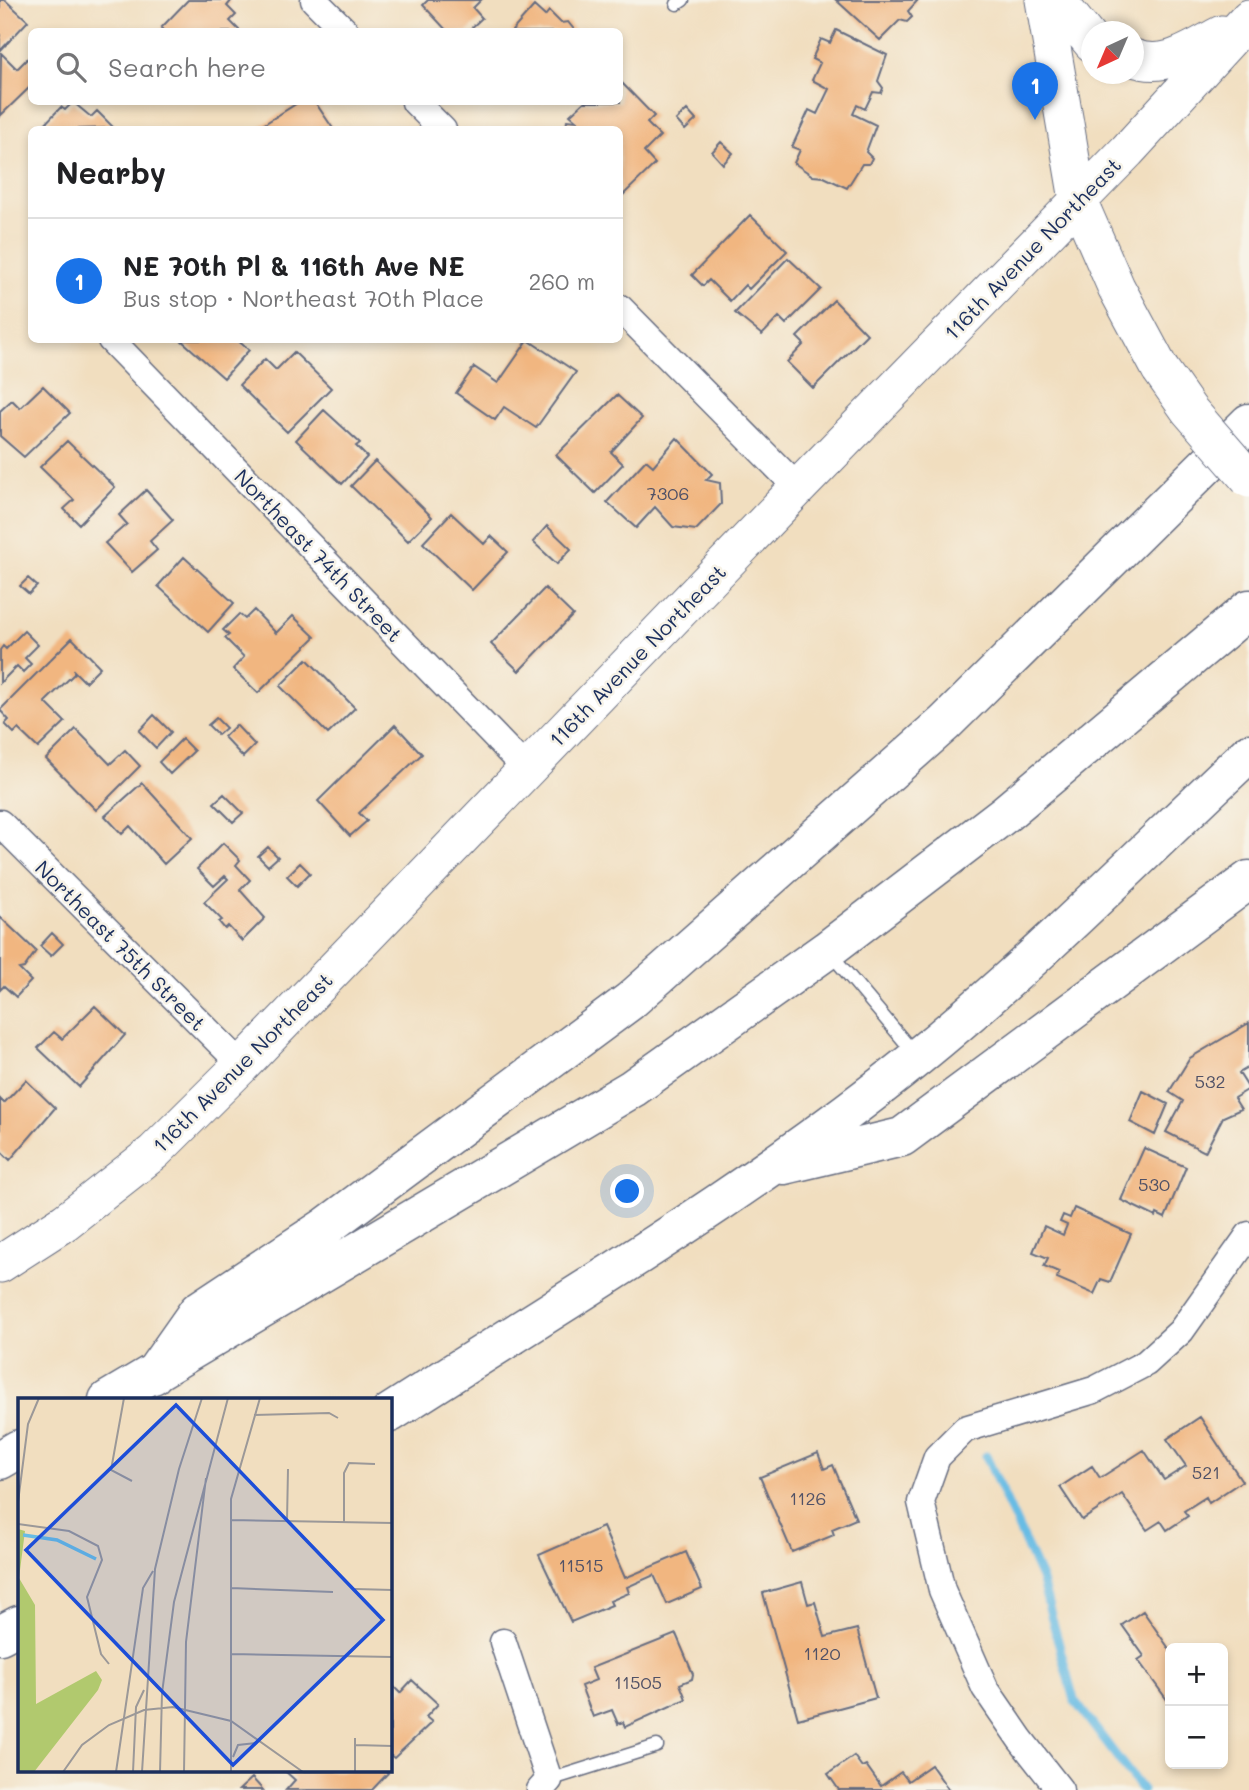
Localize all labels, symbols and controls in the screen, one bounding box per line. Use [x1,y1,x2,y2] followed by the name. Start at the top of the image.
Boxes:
[1081,21,1144,84] north arrow
[28,28,623,105] search box
[52,48,90,86] icon: search
[108,50,266,84] text: Search here
[1012,62,1058,120] pin: 1
[938,151,1126,345] street label: 116th Avenue Northeast
[56,152,166,192] text: Nearby
[123,249,465,283] text: NE 70th Pl & 116th Ave NE
[74,266,84,296] text: 1
[528,266,595,296] text: 260 m
[123,283,484,313] text: Bus stop · Northeast 70th Place
[229,463,409,647] street label: Northeast 74th Street
[647,481,689,505] house number: 7306
[543,558,731,752] street label: 116th Avenue Northeast
[30,854,212,1036] street label: Northeast 75th Street
[146,966,338,1158] street label: 116th Avenue Northeast
[1194,1069,1226,1093] house number: 532
[1138,1172,1170,1196] house number: 530
[610,1174,644,1208] your location
[18,1398,392,1772] inset map
[1192,1460,1220,1484] house number: 521
[790,1486,827,1510] house number: 1126
[558,1553,604,1577] house number: 11515
[803,1641,841,1665] house number: 1120
[1165,1643,1228,1769] map controls
[1165,1643,1228,1706] button: +
[614,1670,662,1694] house number: 11505
[1165,1706,1228,1769] button: −

